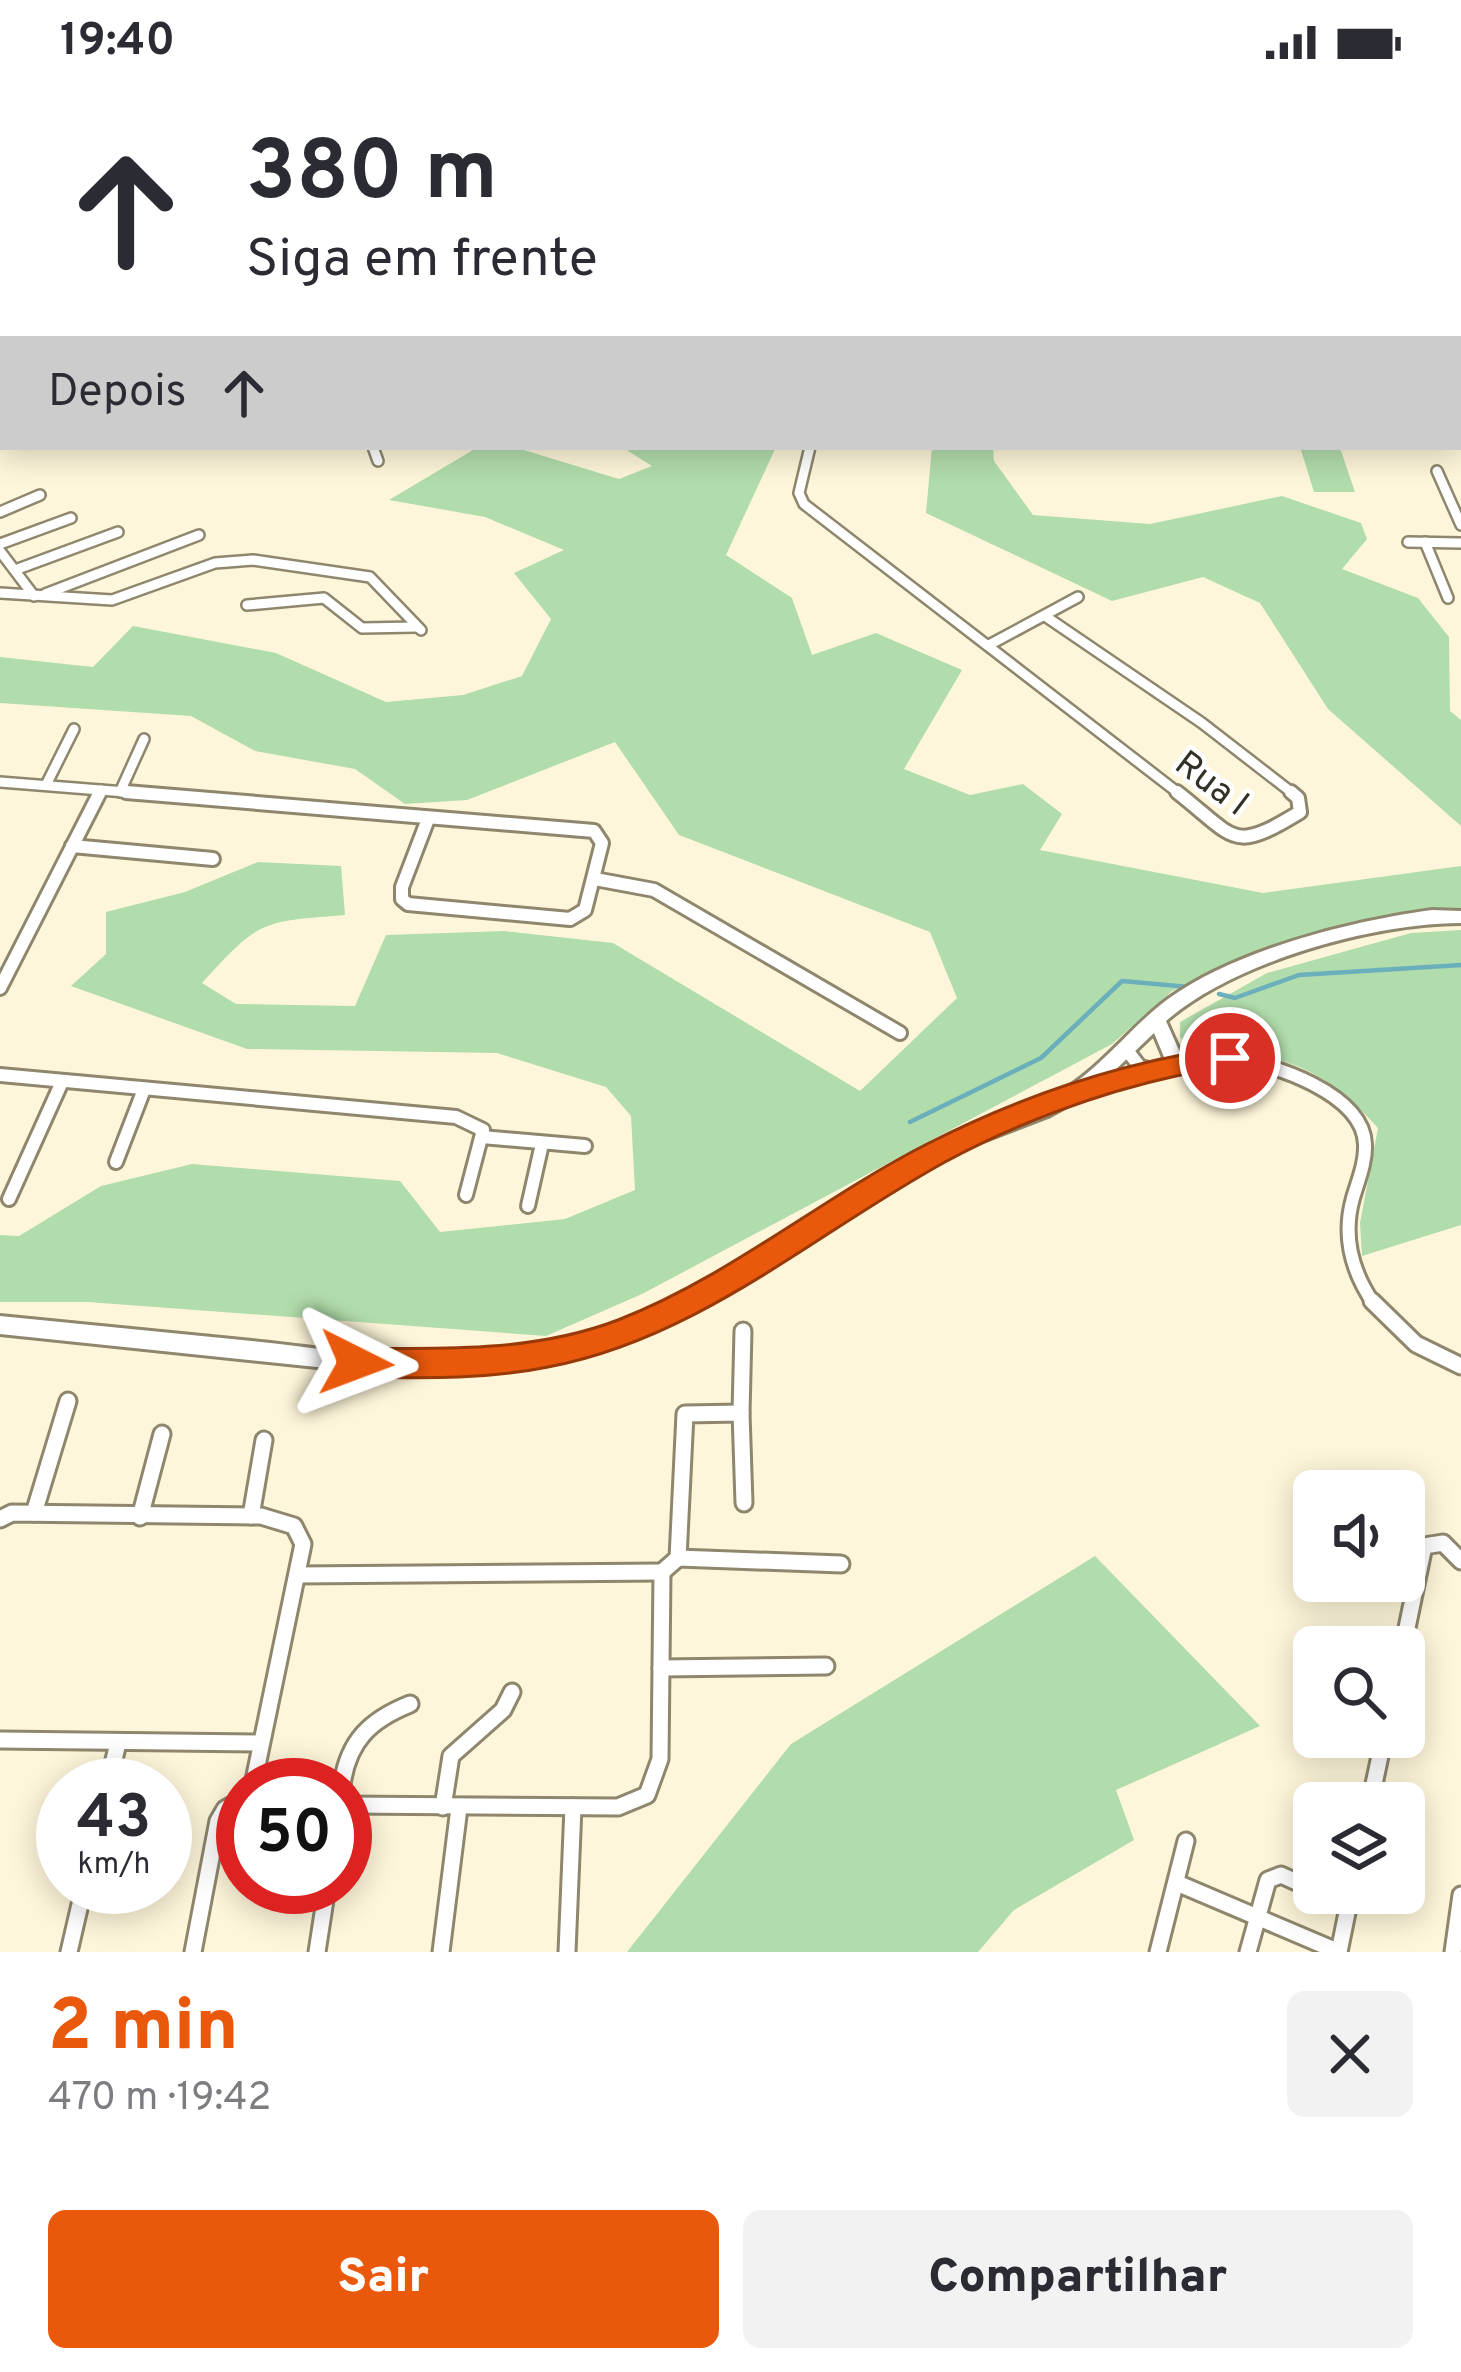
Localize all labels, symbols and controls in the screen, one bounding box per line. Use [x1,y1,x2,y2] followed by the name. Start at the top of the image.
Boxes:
[60,14,175,71] text: 19:40
[246,123,498,229] text: 380 m
[48,132,204,288] icon: ahead
[246,227,598,296] text: Siga em frente
[211,360,277,426] icon: ahead
[48,365,187,422] text: Depois
[1164,742,1257,828] street label: Rua I
[1179,1007,1281,1109] pin
[1197,1025,1263,1091] icon: arrive
[293,1300,419,1426] position arrow
[1293,1470,1425,1914] map controls
[1293,1470,1425,1602] button: sound
[1293,1626,1425,1758] button: search
[216,1758,372,1914] speed limit sign: 50
[1293,1782,1425,1914] button: layers
[77,1783,151,1859] text: 43
[78,1847,150,1884] text: km/h
[48,1984,238,2076] text: 2 min
[1287,1991,1413,2117] button: close
[48,2075,271,2124] text: 470 m · 19:42
[48,2210,719,2348] button: Sair
[743,2210,1413,2348] button: Compartilhar

